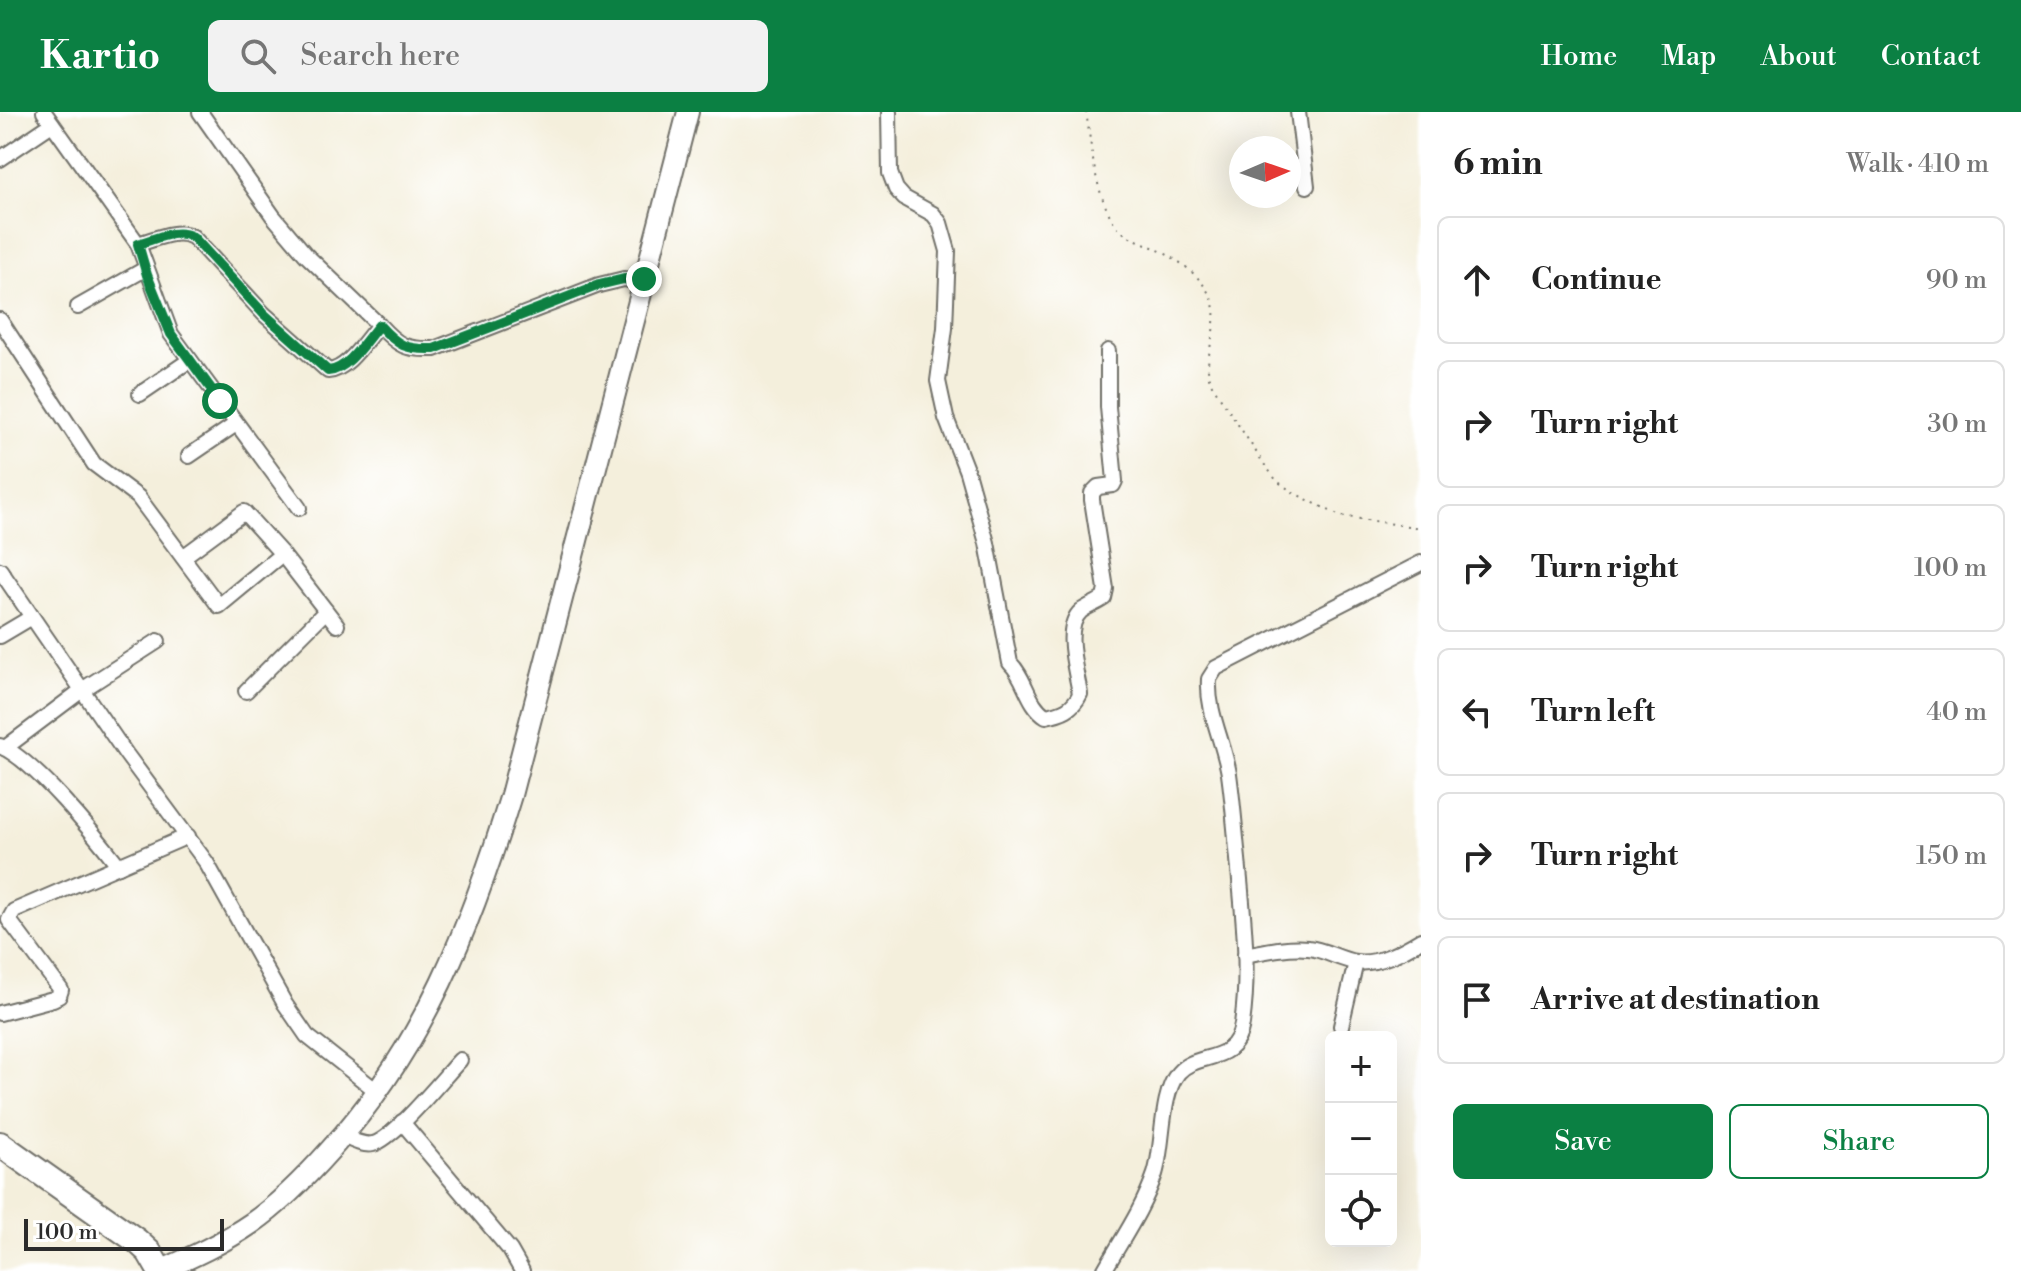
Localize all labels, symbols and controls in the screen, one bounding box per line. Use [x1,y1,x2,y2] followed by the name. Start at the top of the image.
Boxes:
[208,20,768,92] search box
[40,33,160,80] text: Kartio
[236,34,280,78] icon: search
[300,37,460,75] text: Search here
[1541,39,1617,74] text: Home
[1661,39,1716,74] text: Map
[1760,39,1837,74] text: About
[1881,39,1981,74] text: Contact
[1229,136,1301,208] north arrow
[1453,143,1543,185] text: 6 min
[1846,148,1989,180] text: Walk · 410 m
[1455,258,1499,302] icon: ahead
[626,261,662,297] route end
[1531,261,1662,299] text: Continue
[1926,264,1987,296] text: 90 m
[202,383,238,419] route start
[1455,402,1499,446] icon: right
[1531,405,1678,443] text: Turn right
[1927,408,1987,440] text: 30 m
[1455,546,1499,590] icon: right
[1531,549,1678,587] text: Turn right
[1914,552,1987,584] text: 100 m
[1455,690,1499,734] icon: left
[1531,693,1655,731] text: Turn left
[1926,696,1987,728] text: 40 m
[1455,834,1499,878] icon: right
[1531,837,1678,875] text: Turn right
[1916,840,1987,872] text: 150 m
[1455,978,1499,1022] icon: arrive
[1531,981,1820,1019] text: Arrive at destination
[1325,1031,1397,1247] map controls
[1325,1031,1397,1103] button: +
[1325,1103,1397,1175] button: −
[1453,1104,1713,1179] button: Save
[1729,1104,1989,1179] button: Share
[1325,1175,1397,1247] button: locate
[24,1215,224,1251] scale bar
[36,1219,98,1246] text: 100 m

